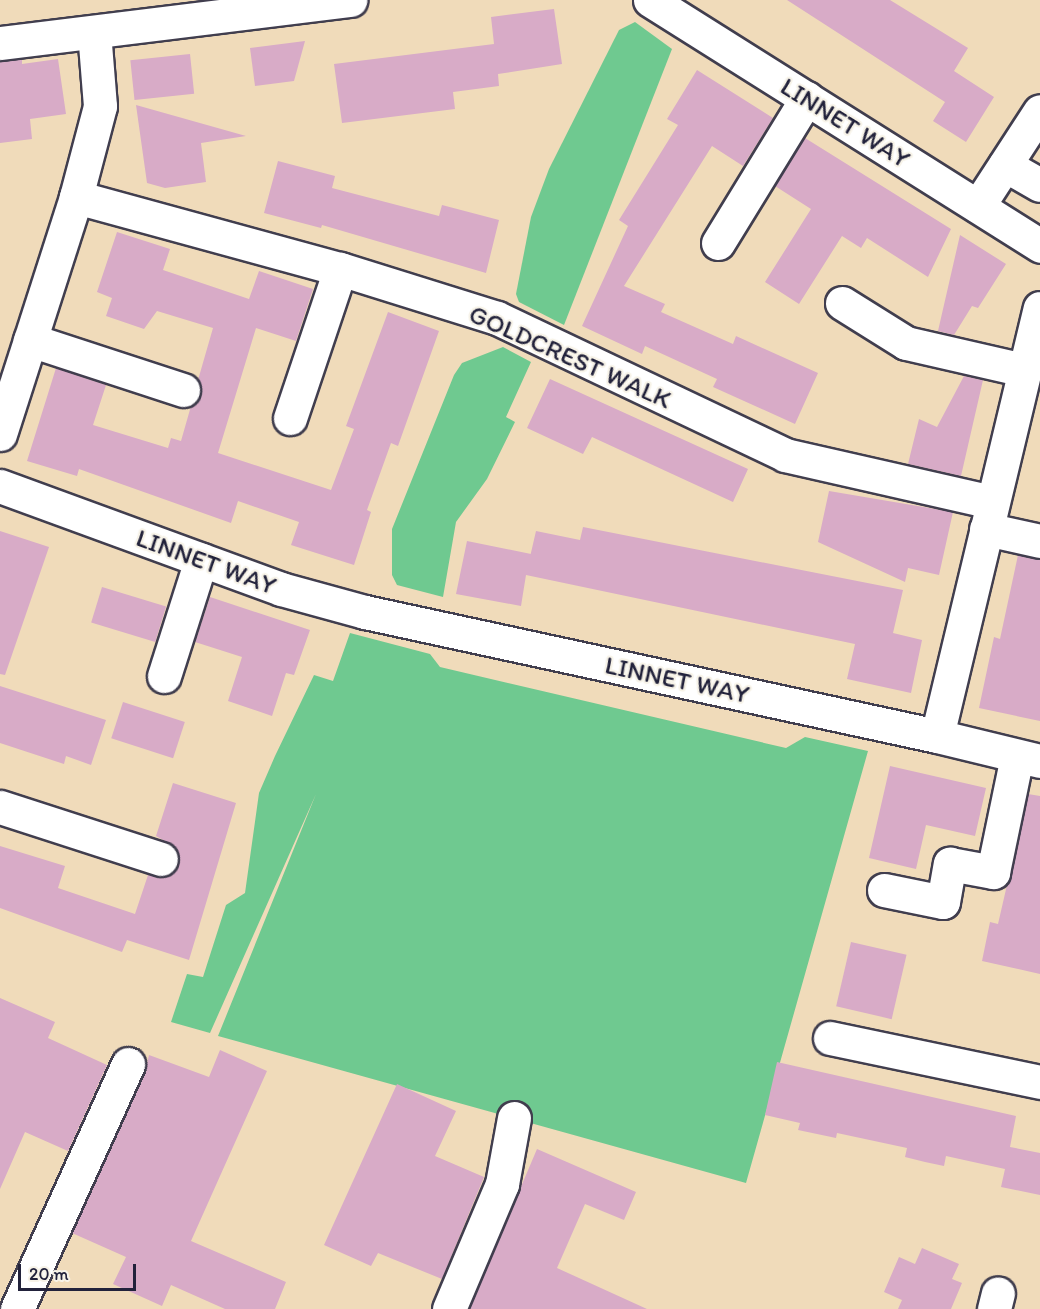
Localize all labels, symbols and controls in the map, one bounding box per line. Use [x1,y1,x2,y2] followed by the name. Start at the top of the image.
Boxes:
[775,71,915,175] street label: LINNET WAY
[464,298,676,416] street label: GOLDCREST WALK
[132,522,280,602] street label: LINNET WAY
[602,650,752,710] street label: LINNET WAY
[21,1252,140,1290] scale bar
[29,1263,69,1285] text: 20 m

